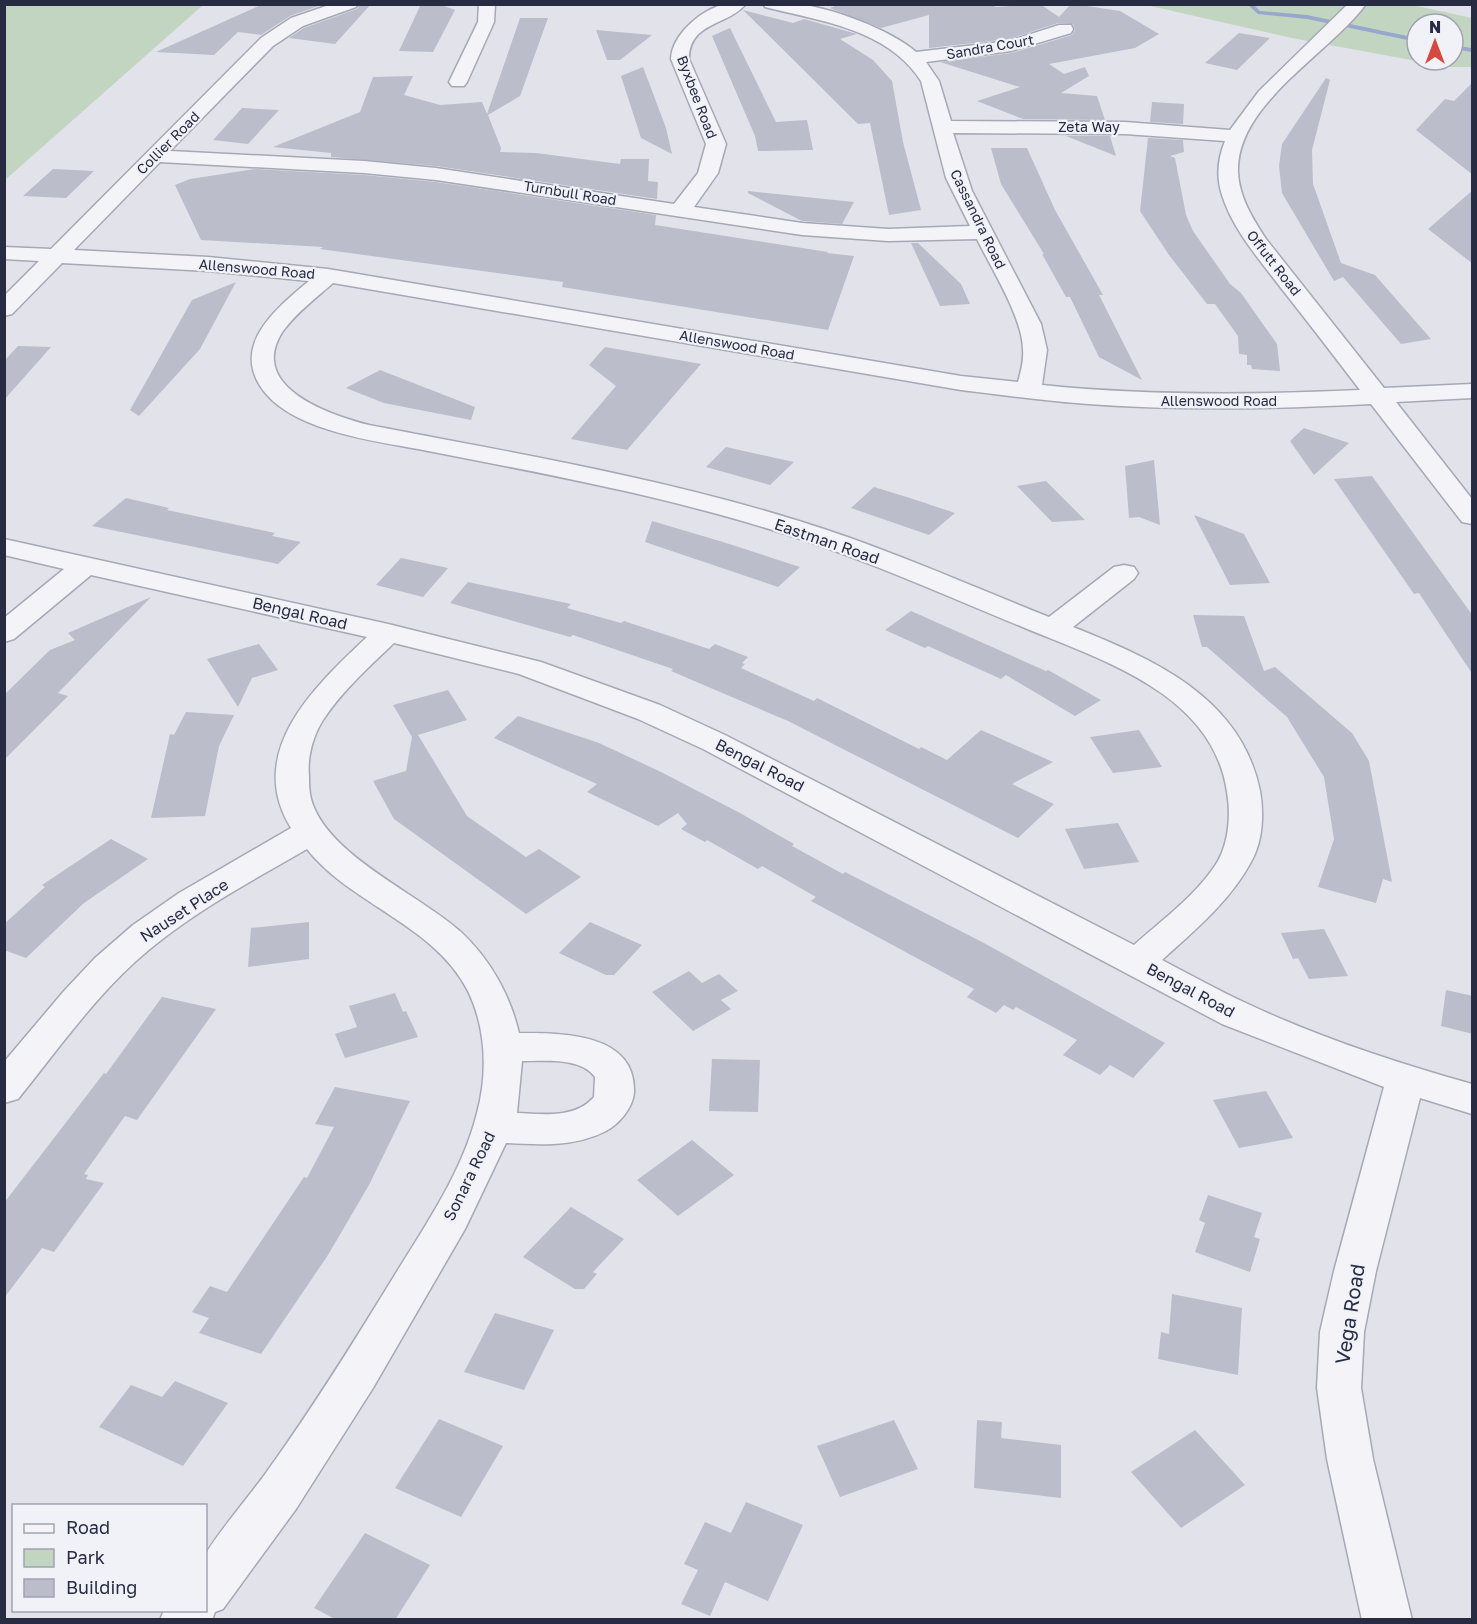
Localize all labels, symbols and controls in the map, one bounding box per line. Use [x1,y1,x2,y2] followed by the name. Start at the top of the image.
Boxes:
[1405,12,1465,72] north arrow
[1429,17,1441,37] text: N
[945,30,1035,63] street label: Sandra Court
[674,53,721,141] street label: Byxbee Road
[133,108,203,178] street label: Collier Road
[1058,118,1120,135] street label: Zeta Way
[947,166,1010,271] street label: Cassandra Road
[522,177,618,208] street label: Turnbull Road
[1244,227,1305,299] street label: Offutt Road
[198,255,316,282] street label: Allenswood Road
[678,326,796,363] street label: Allenswood Road
[1161,392,1277,409] street label: Allenswood Road
[772,514,882,568] street label: Eastman Road
[250,592,350,634] street label: Bengal Road
[712,734,808,796] street label: Bengal Road
[136,874,232,946] street label: Nauset Place
[1143,958,1239,1022] street label: Bengal Road
[439,1128,499,1224] street label: Sonara Road
[1329,1262,1369,1366] street label: Vega Road
[12,1504,207,1612] legend
[66,1516,110,1538] text: Road
[66,1546,105,1568] text: Park
[66,1576,137,1598] text: Building

